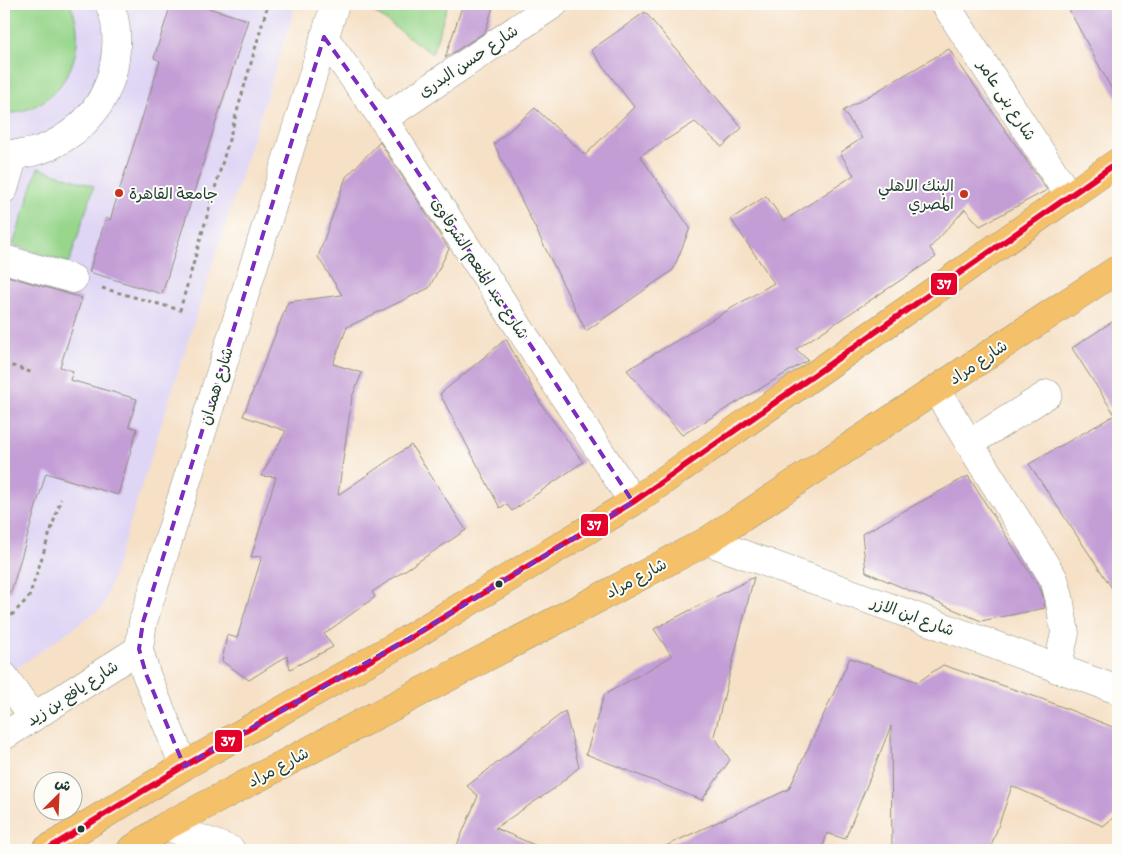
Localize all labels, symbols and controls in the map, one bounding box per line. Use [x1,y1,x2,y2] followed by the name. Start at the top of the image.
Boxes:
[415,21,523,103] street label: شارع حسن البدرى
[971,54,1040,145] street label: شارع بنى عامر
[878,176,954,215] place label: البنك الاهلي المصري
[129,184,218,203] place label: جامعة القاهرة
[113,187,125,199] marker: جامعة القاهرة
[958,188,970,200] marker: البنك الاهلي المصري
[425,194,533,344] street label: شارع عبد المنعم الشرقاوى
[930,272,958,296] line badge: 37
[937,276,951,293] text: 37
[945,336,1012,390] street label: شارع مراد
[195,345,239,428] street label: شارع همدان
[580,513,609,537] line badge: 37
[587,517,601,534] text: 37
[602,554,671,604] street label: شارع مراد
[494,579,504,589] unlabelled marker
[866,592,957,642] street label: شارع ابن الازر
[22,656,123,731] street label: شارع يافع بن زيد
[214,729,243,753] line badge: 37
[221,733,235,750] text: 37
[244,743,313,793] street label: شارع مراد
[32,772,82,822] north arrow
[53,774,74,795] text: ش
[76,824,86,834] unlabelled marker

